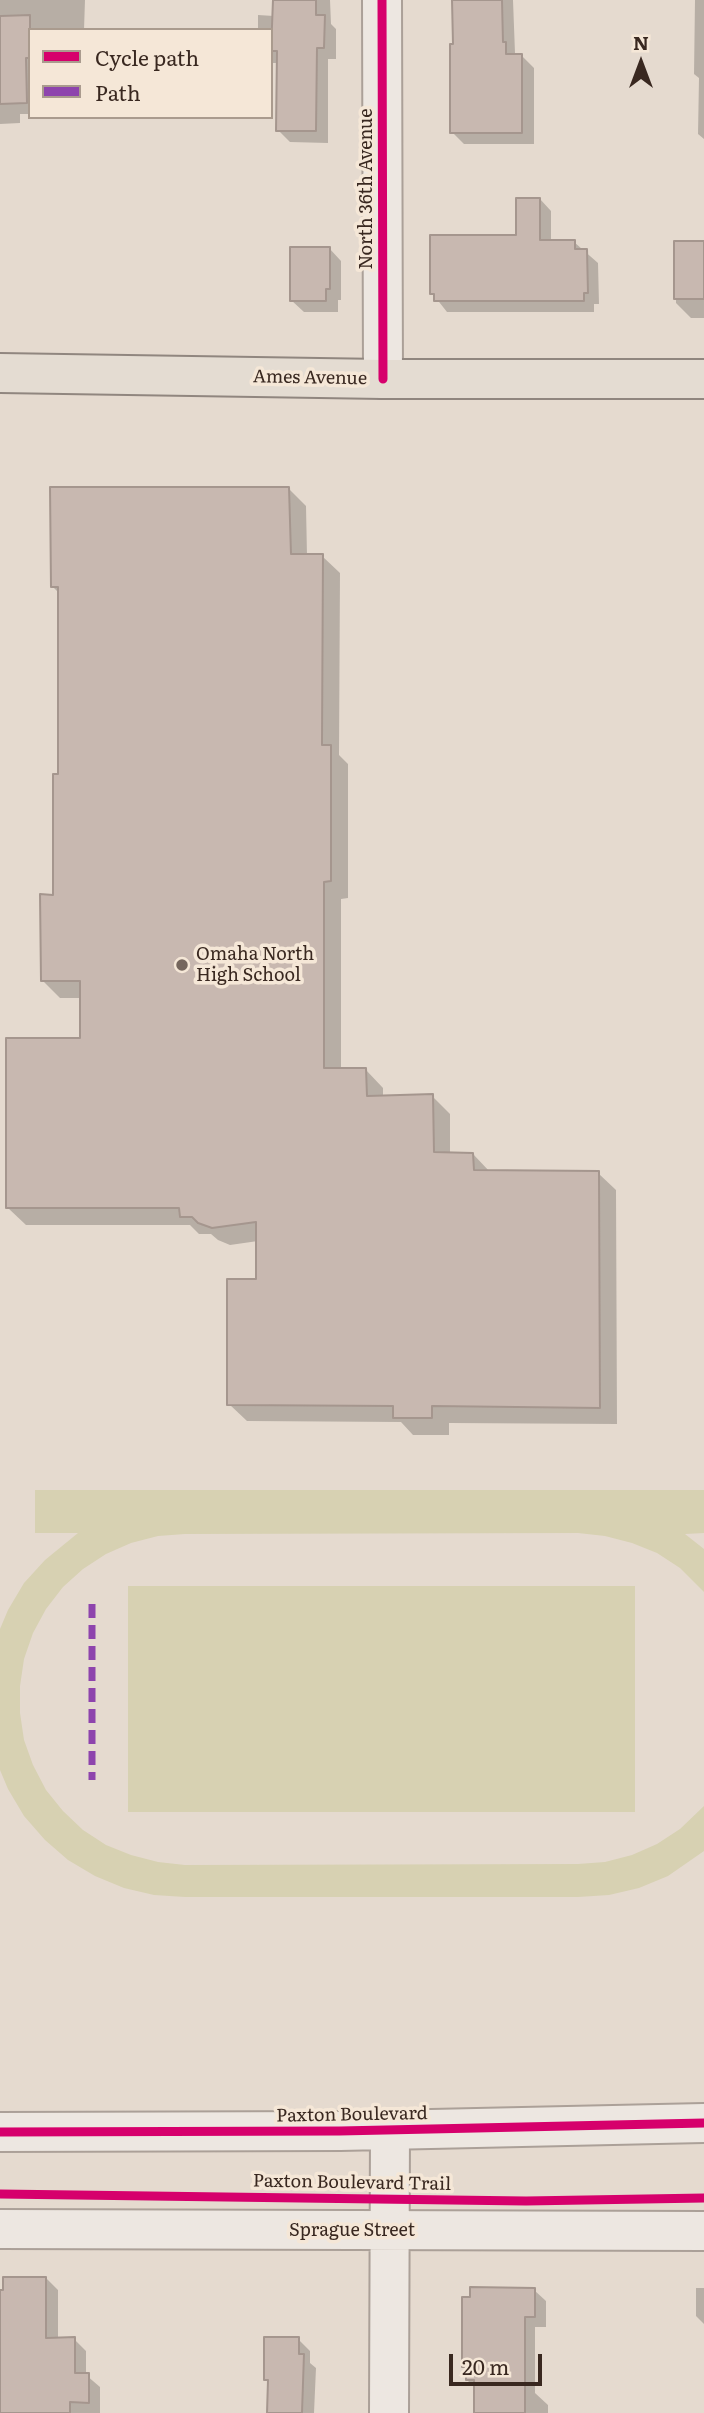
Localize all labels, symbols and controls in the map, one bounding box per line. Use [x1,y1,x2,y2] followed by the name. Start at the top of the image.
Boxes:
[28,28,273,119] legend
[606,28,676,98] north arrow
[633,28,649,56] text: N
[95,41,199,72] text: Cycle path
[95,76,141,107] text: Path
[356,108,378,270] street label: North 36th Avenue
[253,366,367,390] street label: Ames Avenue
[196,944,314,986] place label: Omaha North High School
[174,957,190,973] marker: Omaha North High School
[276,2103,428,2127] street label: Paxton Boulevard
[253,2170,451,2196] street label: Paxton Boulevard Trail
[289,2220,415,2242] street label: Sprague Street
[452,2340,545,2384] scale bar
[462,2350,509,2381] text: 20 m

